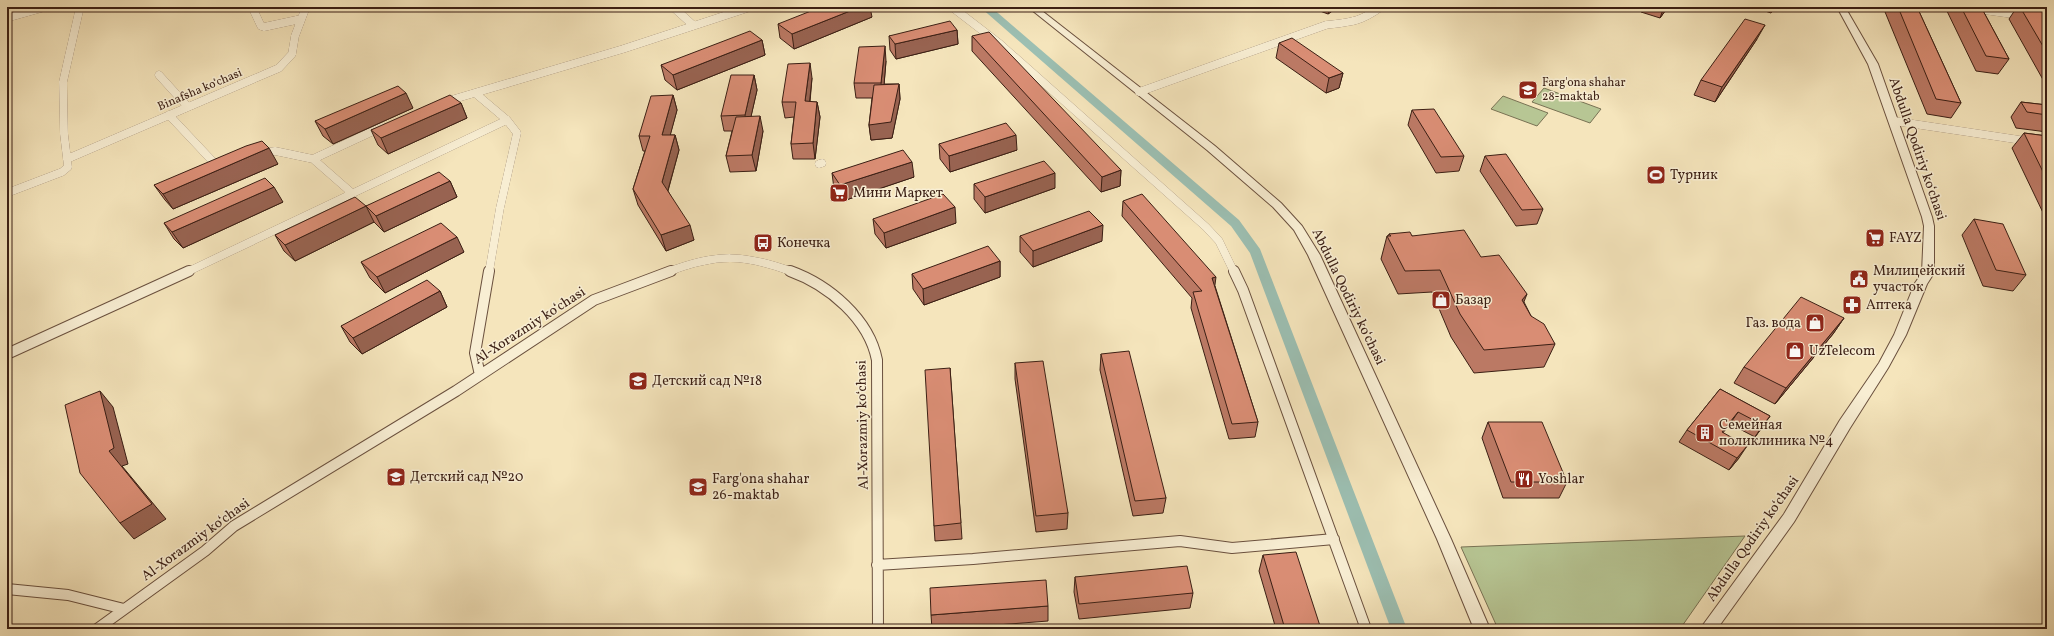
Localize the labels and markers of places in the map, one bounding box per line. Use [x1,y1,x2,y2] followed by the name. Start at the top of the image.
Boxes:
[1542,75,1626,105] place label: Farg'ona shahar 28-maktab
[1517,79,1539,101] school or university icon: Farg'ona shahar 28-maktab
[1645,164,1667,186] sports icon: Турник
[1670,166,1718,185] place label: Турник
[828,182,850,204] supermarket icon: Мини Маркет
[853,184,943,203] place label: Мини Маркет
[1864,227,1886,249] supermarket icon: FAYZ
[1889,229,1922,248] place label: FAYZ
[752,232,774,254] bus stop icon: Конечка
[777,234,831,253] place label: Конечка
[1873,262,1966,297] place label: Милицейский участок
[1848,268,1870,290] public building icon: Милицейский участок
[1430,289,1452,311] shop icon: Базар
[1455,291,1491,310] place label: Базар
[1841,294,1863,316] pharmacy icon: Аптека
[1866,296,1912,315] place label: Аптека
[1804,312,1826,334] shop icon: Газ. вода
[1745,314,1801,333] place label: Газ. вода
[1784,340,1806,362] shop icon: UzTelecom
[1809,342,1875,361] place label: UzTelecom
[627,370,649,392] school or university icon: Детский сад №18
[652,372,762,391] place label: Детский сад №18
[1719,416,1833,451] place label: Семейная поликлиника №4
[1694,422,1716,444] building icon: Семейная поликлиника №4
[385,466,407,488] school or university icon: Детский сад №20
[410,468,523,487] place label: Детский сад №20
[1513,468,1535,490] restaurant icon: Yoshlar
[712,470,810,505] place label: Farg'ona shahar 26-maktab
[1538,470,1585,489] place label: Yoshlar
[687,476,709,498] school or university icon: Farg'ona shahar 26-maktab

